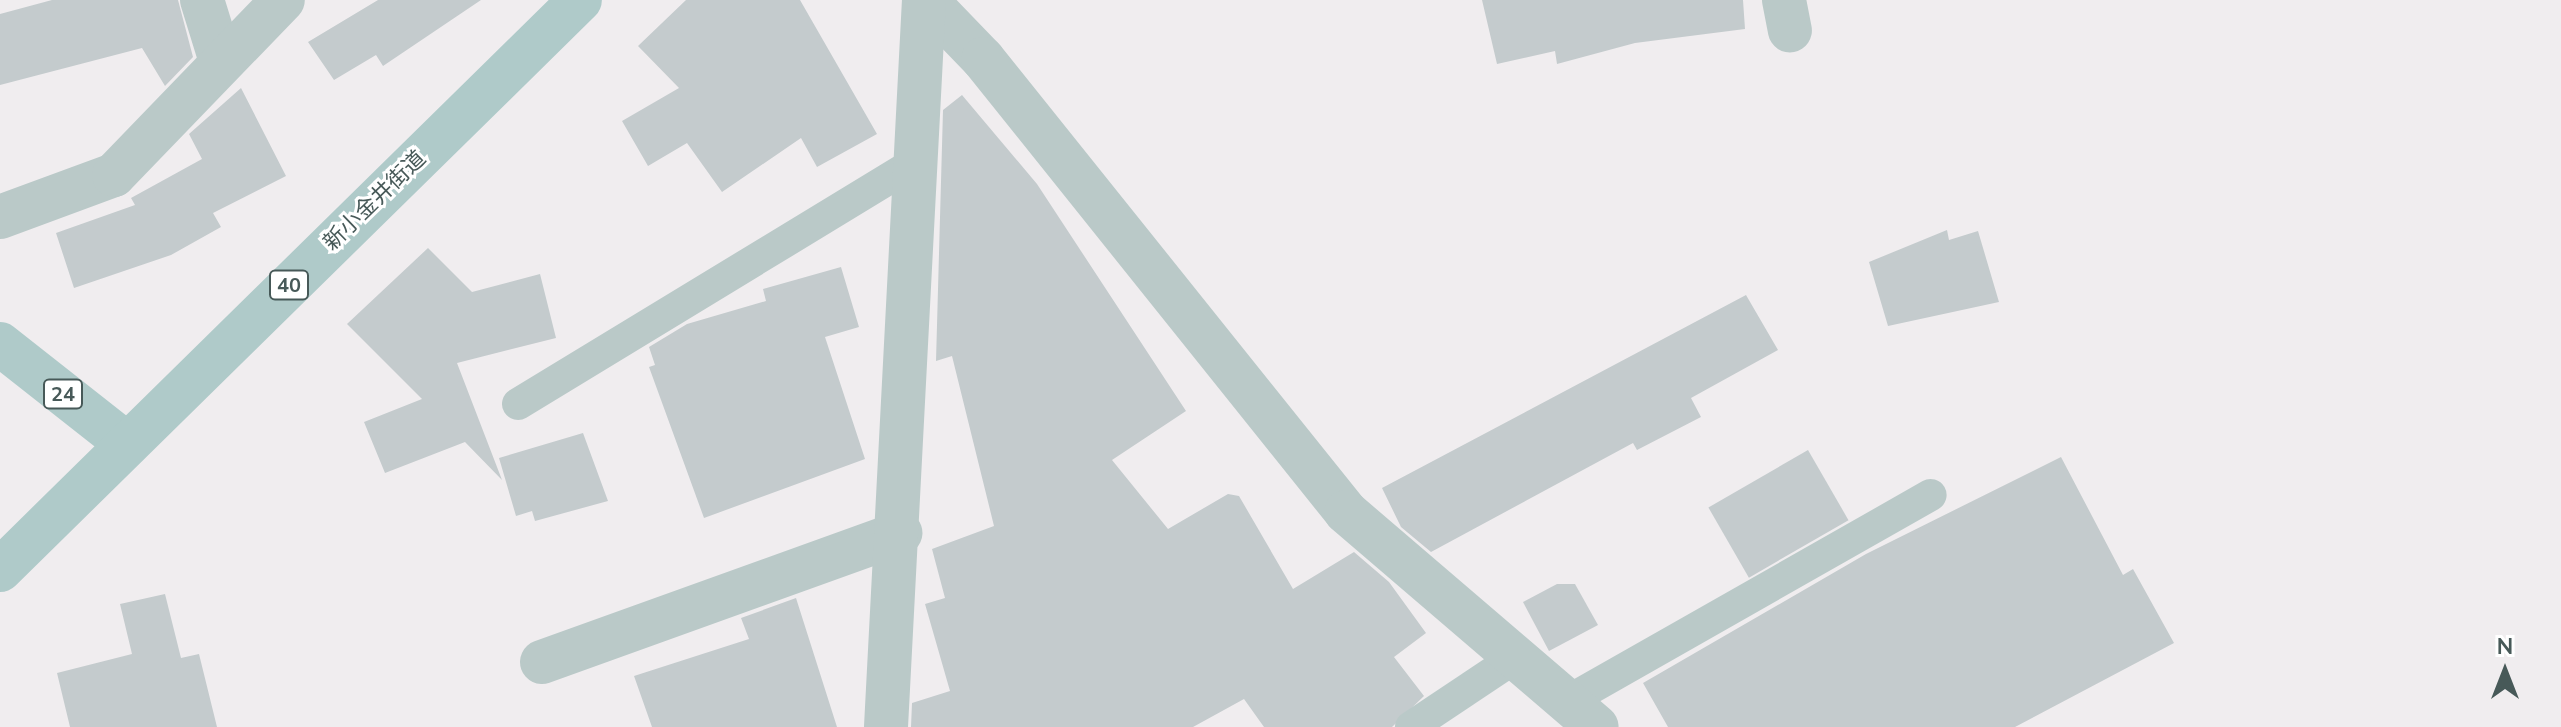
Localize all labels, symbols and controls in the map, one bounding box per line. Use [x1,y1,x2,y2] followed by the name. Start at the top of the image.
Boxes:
[318,146,432,256] street label: 新小金井街道
[269,269,309,301] road number: 40
[43,378,83,410] road number: 24
[2465,631,2545,711] north arrow
[2497,632,2513,662] text: N

